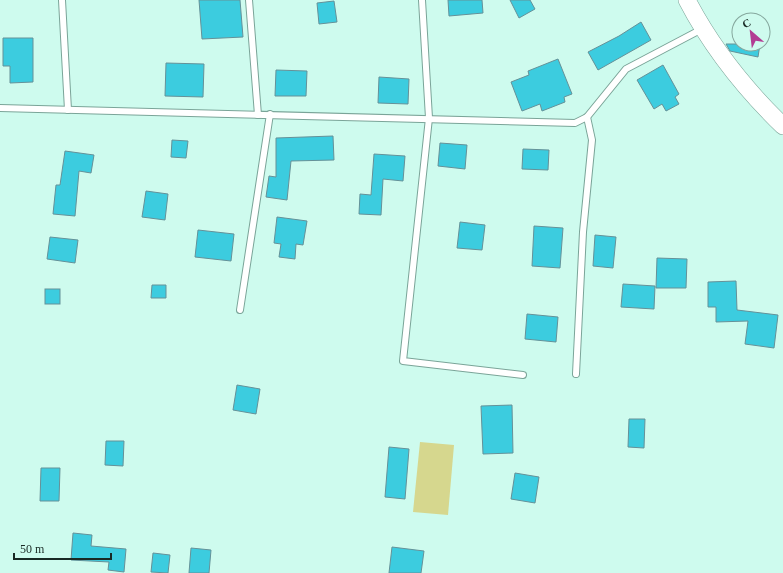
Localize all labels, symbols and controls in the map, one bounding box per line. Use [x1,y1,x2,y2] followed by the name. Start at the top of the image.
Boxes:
[731,12,771,52] north arrow
[740,16,753,30] text: С
[14,535,111,561] scale bar
[20,542,45,556] text: 50 m

